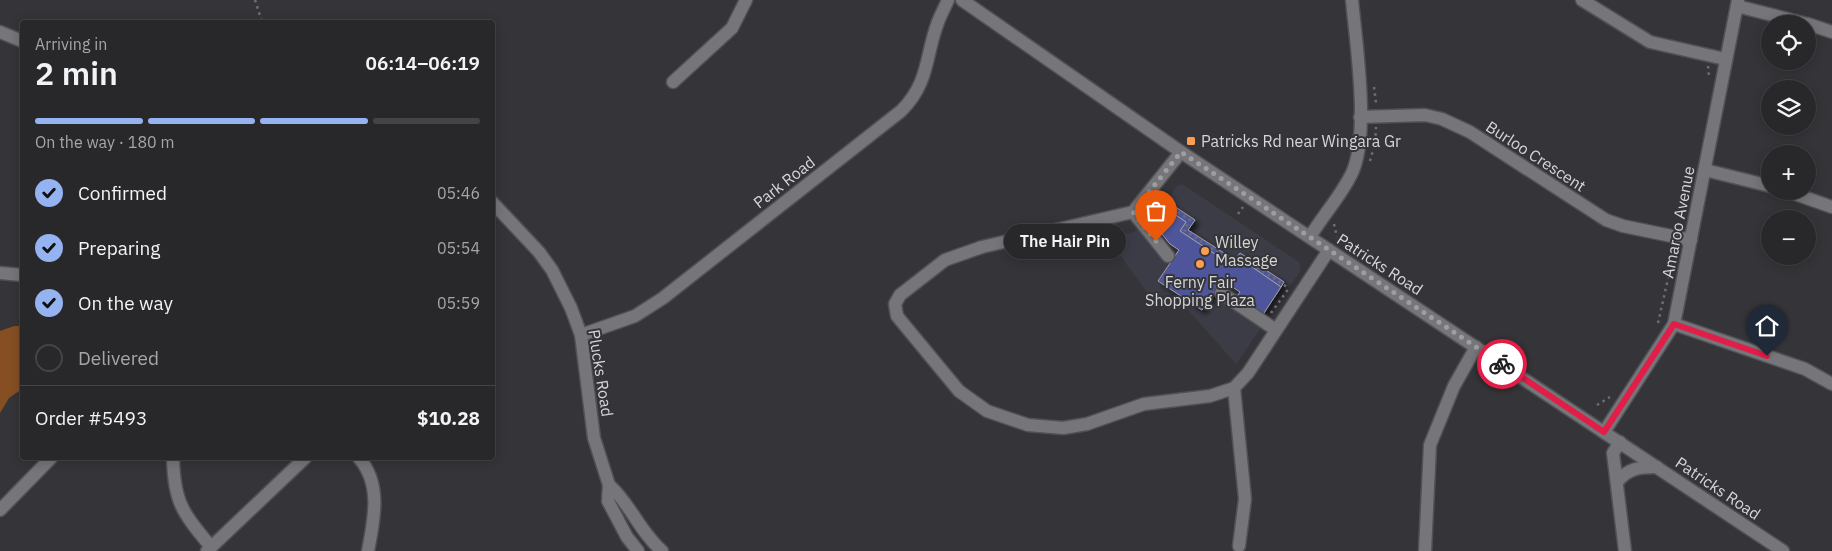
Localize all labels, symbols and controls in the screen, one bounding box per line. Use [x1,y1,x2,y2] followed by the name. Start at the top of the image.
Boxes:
[1761,15,1816,265] map controls
[1761,15,1816,70] button: locate
[35,34,107,54] text: Arriving in
[366,51,480,75] text: 06:14–06:19
[35,52,118,94] text: 2 min
[1761,80,1816,135] button: layers
[1482,116,1590,196] street label: Burloo Crescent
[1201,131,1401,151] place label: Patricks Rd near Wingara Gr
[35,132,174,152] text: On the way · 180 m
[1185,135,1197,147] marker: Patricks Rd near Wingara Gr
[1761,145,1816,200] button: +
[749,152,819,212] street label: Park Road
[1657,164,1699,280] street label: Amaroo Avenue
[35,179,63,207] icon: check
[78,181,167,205] text: Confirmed
[437,183,480,203] text: 05:46
[1135,190,1177,241] pin
[1142,197,1170,225] icon: bag
[1761,210,1816,265] button: −
[1004,224,1126,258] callout: The Hair Pin
[1333,229,1427,299] street label: Patricks Road
[1020,231,1110,251] text: The Hair Pin
[1215,232,1278,270] place label: Willey Massage
[35,234,63,262] icon: check
[78,236,160,260] text: Preparing
[437,238,480,258] text: 05:54
[1199,245,1211,257] marker: Willey Massage
[1194,258,1206,270] marker: Ferny Fair Shopping Plaza
[1145,272,1255,310] place label: Ferny Fair Shopping Plaza
[35,289,63,317] icon: check
[78,291,173,315] text: On the way
[437,293,480,313] text: 05:59
[1746,305,1788,356] pin
[1753,312,1781,340] icon: home
[584,328,618,418] street label: Plucks Road
[1477,339,1527,389] courier
[78,346,159,370] text: Delivered
[1488,350,1516,378] icon: bike
[35,406,147,430] text: Order #5493
[417,406,480,430] text: $10.28
[1672,452,1764,524] street label: Patricks Road

